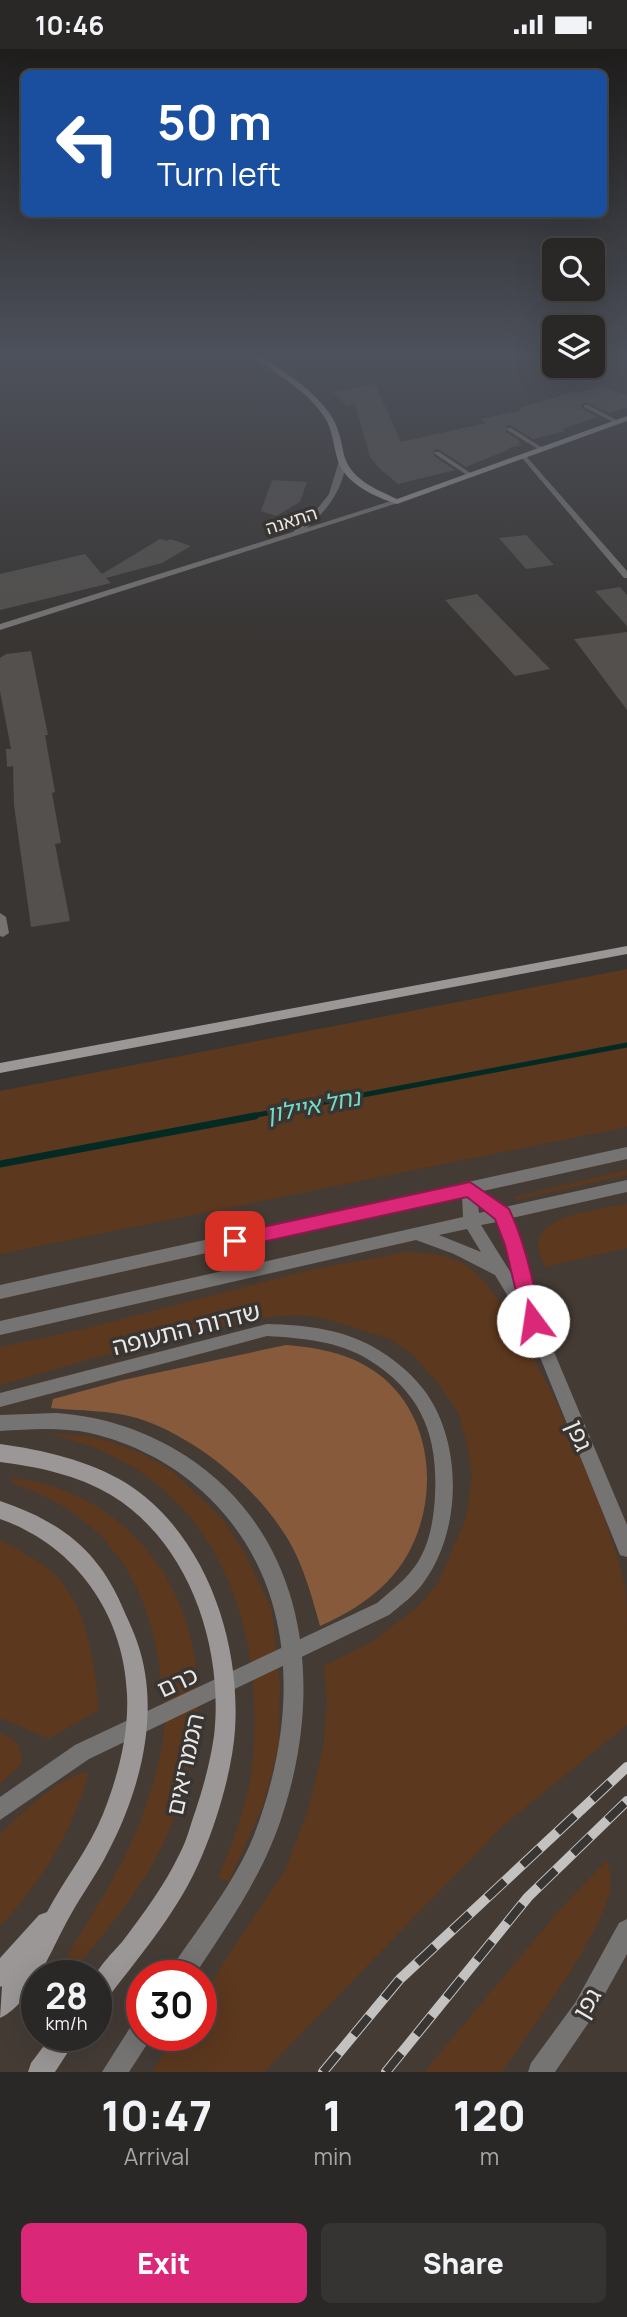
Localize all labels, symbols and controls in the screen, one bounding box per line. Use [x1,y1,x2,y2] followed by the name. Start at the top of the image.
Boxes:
[35,7,104,43] text: 10:46
[157,88,272,155] text: 50 m
[42,98,133,189] icon: left
[157,152,281,196] text: Turn left
[542,238,605,378] map controls
[542,238,605,301] button: search
[542,315,605,378] button: layers
[262,500,320,540] street label: התאנה
[263,1080,365,1130] water label: נחל איילון
[205,1211,265,1271] pin
[216,1222,254,1260] icon: arrive
[496,1284,570,1358] position arrow
[108,1294,264,1362] street label: שדרות התעופה
[559,1414,601,1456] street label: גפן
[151,1657,203,1705] street label: כרם
[157,1710,211,1818] street label: הממריאים
[126,1960,217,2051] speed limit sign: 30
[45,1972,88,2020] text: 28
[564,1981,608,2025] street label: גפן
[46,2011,87,2035] text: km/h
[101,2086,212,2144] text: 10:47
[323,2086,342,2144] text: 1
[453,2086,526,2144] text: 120
[124,2140,190,2172] text: Arrival
[313,2140,352,2172] text: min
[480,2140,499,2172] text: m
[21,2223,307,2303] button: Exit
[321,2223,606,2303] button: Share

